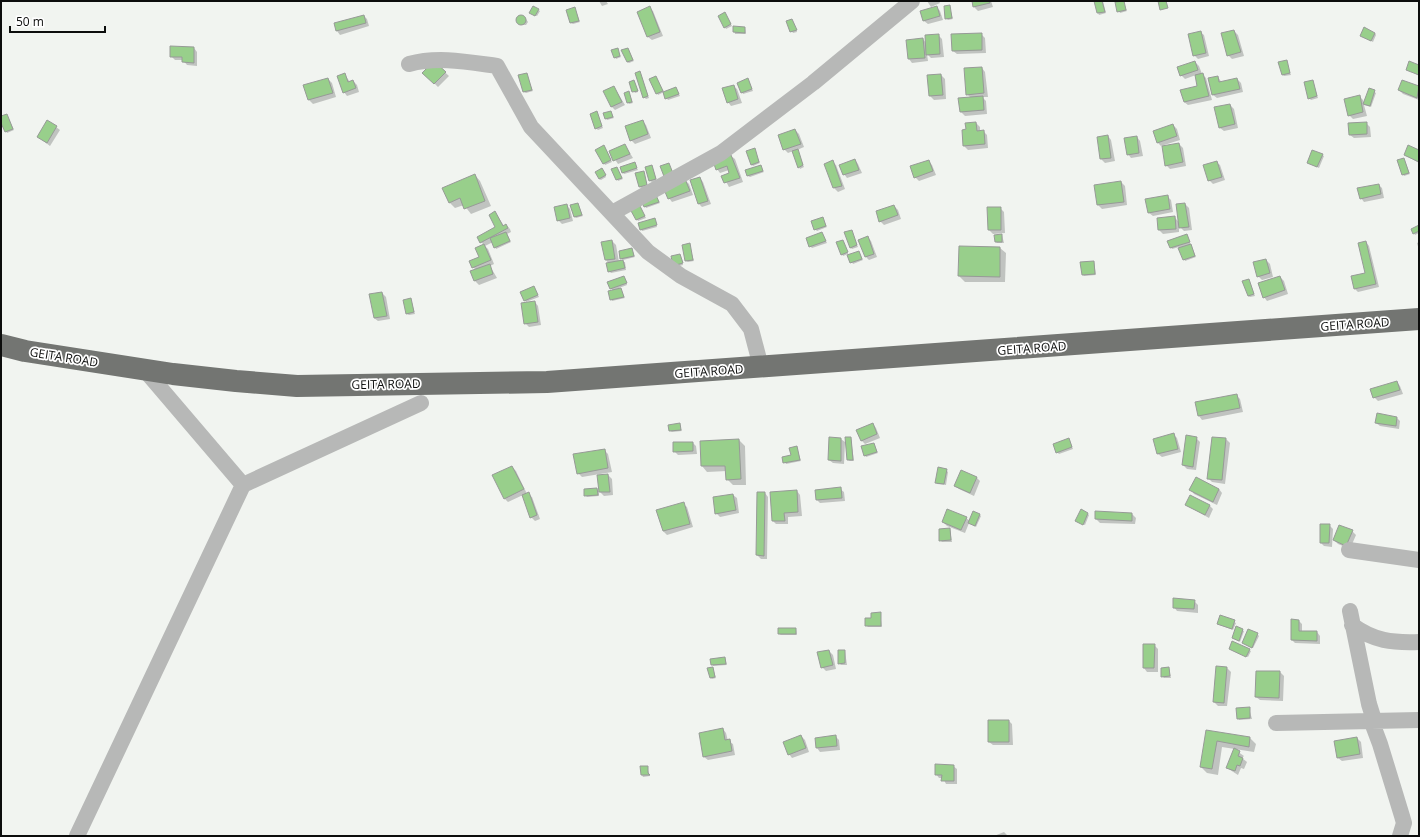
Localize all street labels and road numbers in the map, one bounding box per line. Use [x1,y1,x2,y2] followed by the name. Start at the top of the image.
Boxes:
[1320,313,1390,335] street label: GEITA ROAD
[997,337,1067,359] street label: GEITA ROAD
[29,343,99,371] street label: GEITA ROAD
[674,360,744,382] street label: GEITA ROAD
[351,375,421,393] street label: GEITA ROAD

